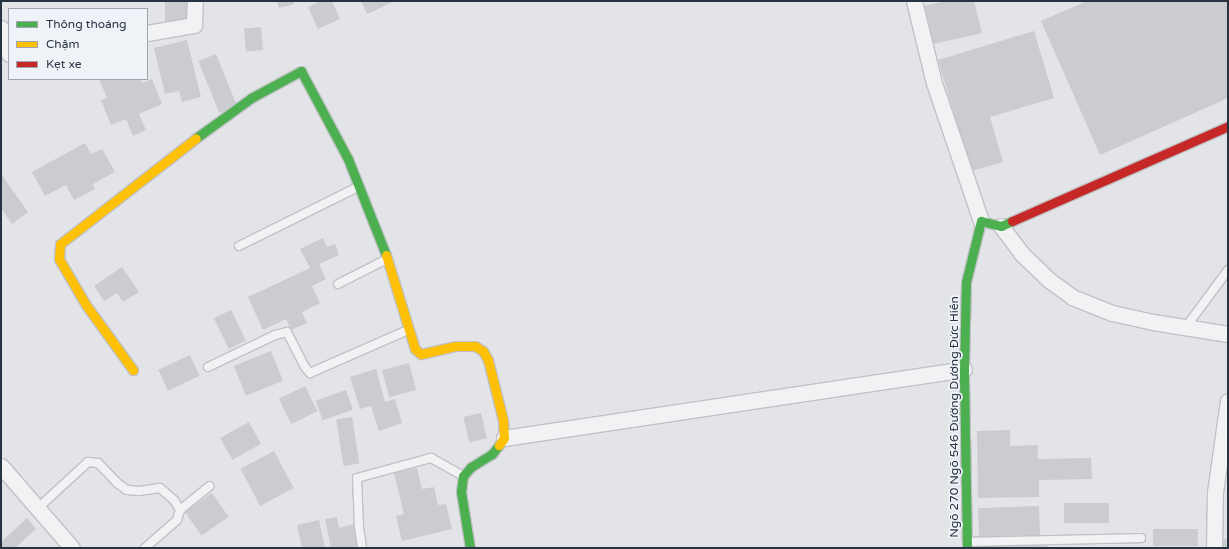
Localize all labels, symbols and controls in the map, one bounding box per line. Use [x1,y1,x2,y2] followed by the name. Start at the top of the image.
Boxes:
[8,8,148,80] legend
[46,17,127,31] text: Thông thoáng
[46,37,79,51] text: Chậm
[46,57,82,71] text: Kẹt xe
[948,296,962,538] street label: Ngõ 270 Ngõ 546 Đường Dương Đức Hiền

